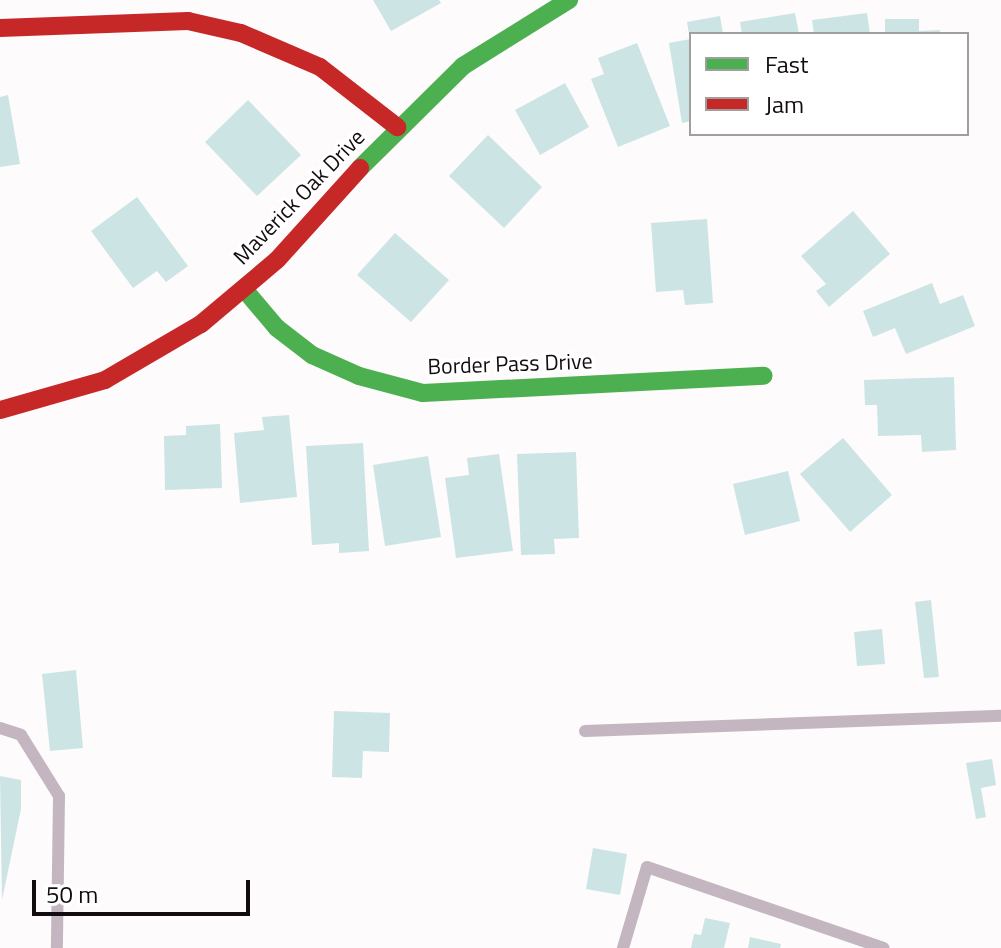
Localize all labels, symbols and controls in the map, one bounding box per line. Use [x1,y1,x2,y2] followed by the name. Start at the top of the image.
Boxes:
[689,32,969,136] legend
[765,46,808,82] text: Fast
[765,86,804,122] text: Jam
[228,124,370,270] street label: Maverick Oak Drive
[427,348,593,380] street label: Border Pass Drive
[36,864,254,914] scale bar
[46,876,98,912] text: 50 m

